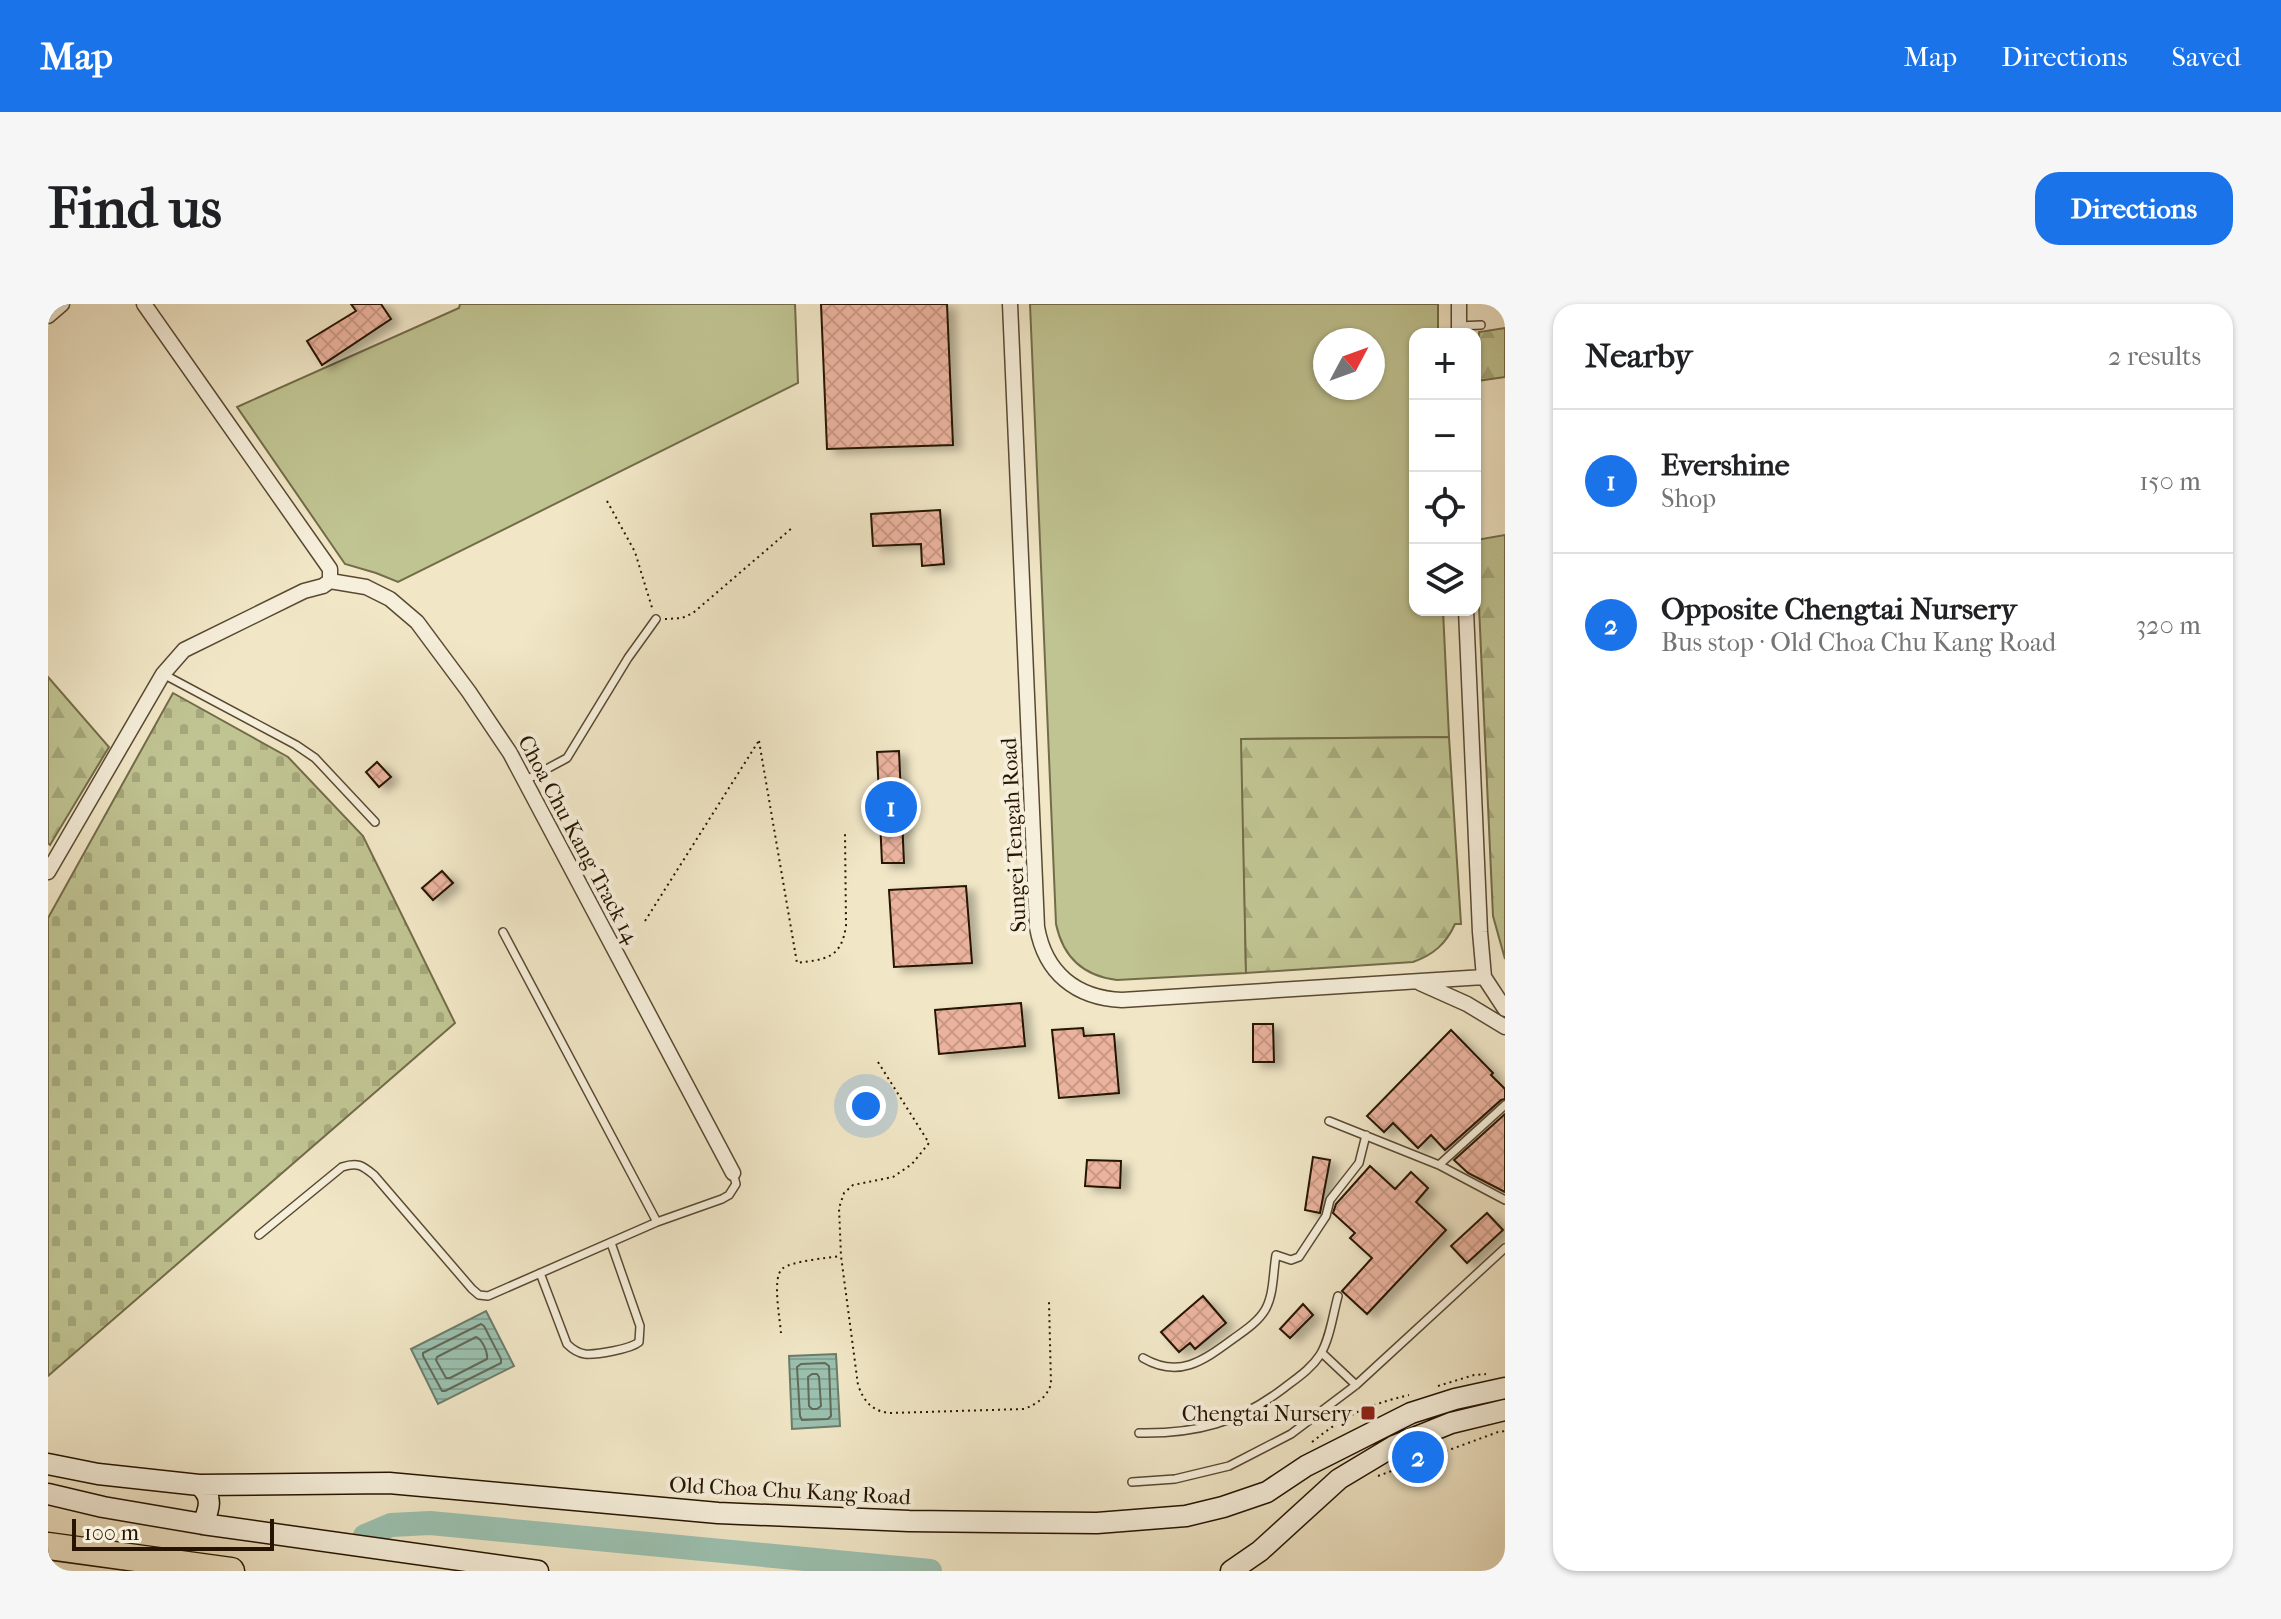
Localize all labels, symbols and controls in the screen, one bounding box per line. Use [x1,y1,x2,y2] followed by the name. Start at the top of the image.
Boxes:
[40,34,113,79] text: Map
[1904,40,1957,73] text: Map
[2001,40,2128,73] text: Directions
[2172,40,2241,73] text: Saved
[2035,172,2233,245] button: Directions
[48,176,222,241] text: Find us
[1313,328,1385,400] north arrow
[1409,328,1481,616] map controls
[1409,328,1481,400] button: +
[1585,336,1692,376] text: Nearby
[2108,341,2201,372] text: 2 results
[1409,400,1481,472] button: −
[1661,448,1790,483] text: Evershine
[1606,466,1616,497] text: 1
[2139,466,2201,497] text: 150 m
[1409,472,1481,544] button: locate
[1661,483,1716,514] text: Shop
[1409,544,1481,616] button: layers
[1661,592,2017,627] text: Opposite Chengtai Nursery
[1604,610,1618,641] text: 2
[2135,610,2201,641] text: 320 m
[1661,627,2056,658] text: Bus stop · Old Choa Chu Kang Road
[512,731,645,949] street label: Choa Chu Kang Track 14
[996,736,1032,933] street label: Sungei Tengah Road
[865,777,917,837] pin: 1
[846,1086,886,1126] your location
[1182,1401,1353,1427] place label: Chengtai Nursery
[1359,1404,1377,1422] marker: Chengtai Nursery
[1392,1427,1444,1487] pin: 2
[669,1472,912,1510] street label: Old Choa Chu Kang Road
[72,1515,274,1551] scale bar
[84,1520,139,1546] text: 100 m

